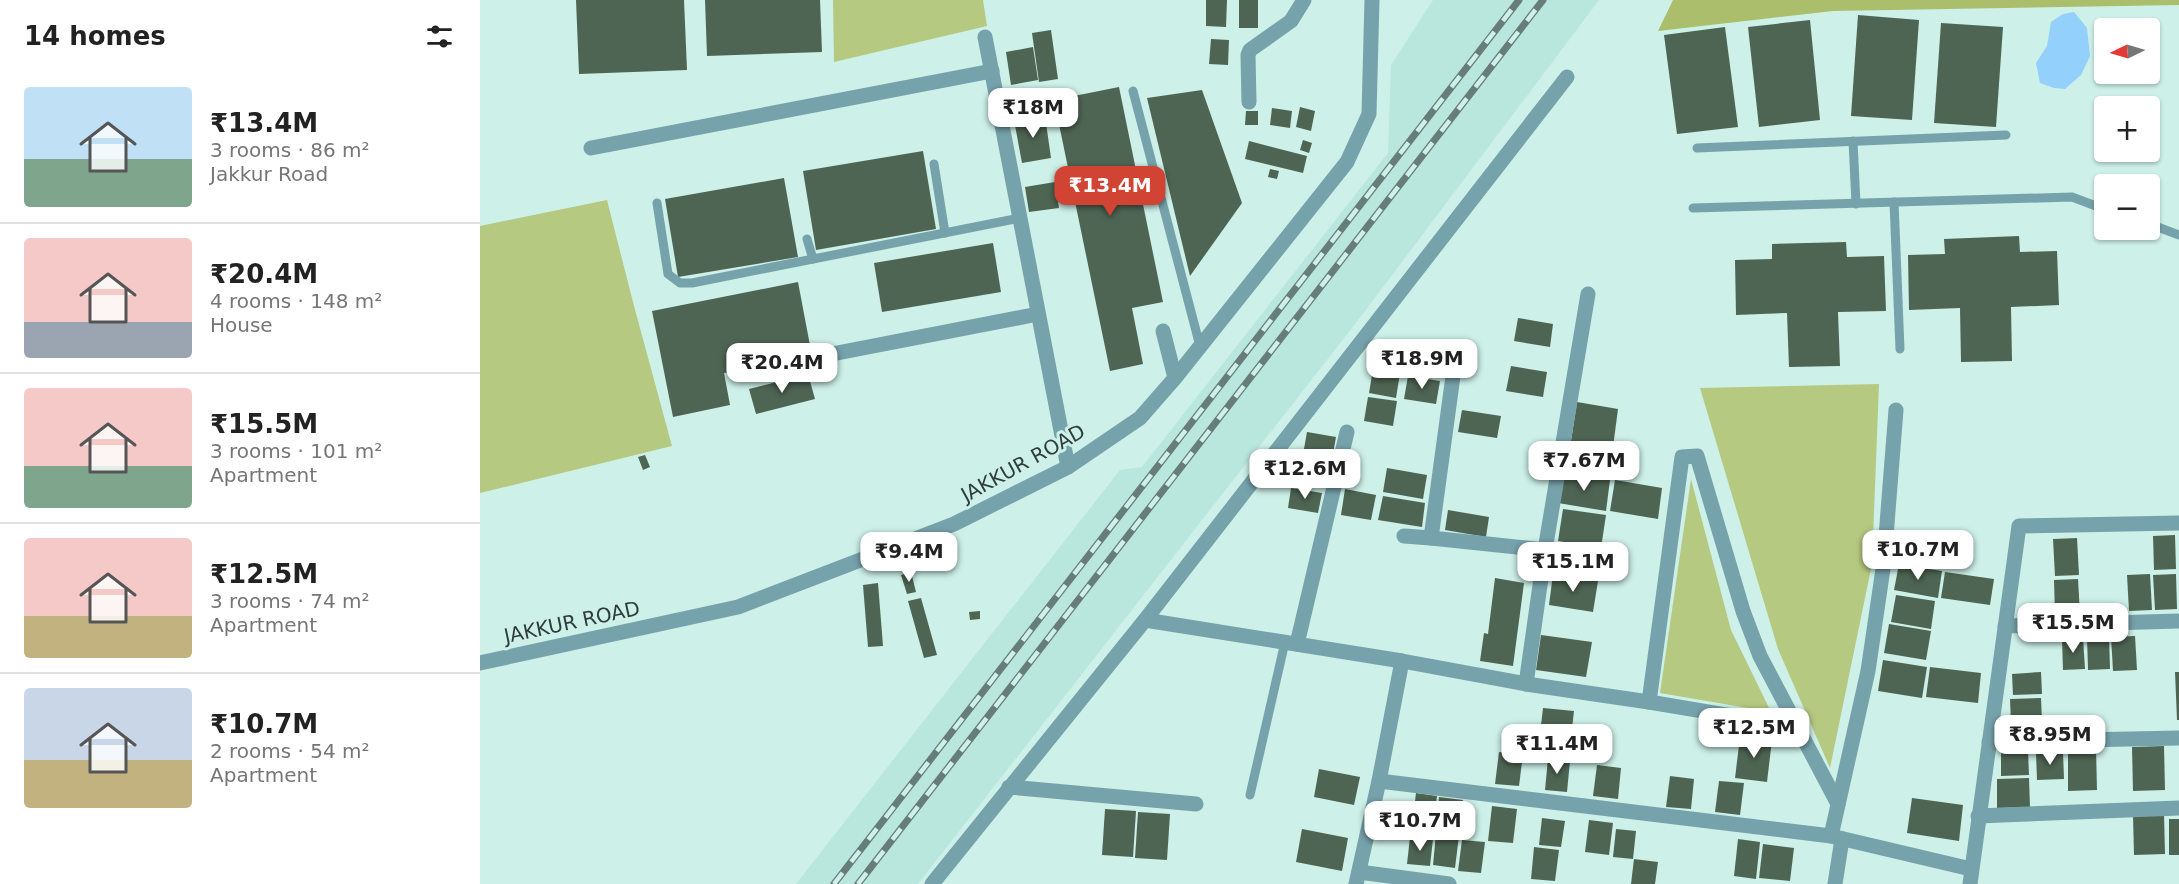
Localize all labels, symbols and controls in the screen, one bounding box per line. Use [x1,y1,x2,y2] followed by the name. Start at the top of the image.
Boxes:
[2094,18,2160,84] north arrow
[2094,18,2160,240] map controls
[423,20,456,53] icon: filters
[24,21,166,51] text: 14 homes
[997,88,1069,139] pin: ₹18M
[1002,95,1064,119] text: ₹18M
[2094,96,2160,162] button: +
[210,108,318,138] text: ₹13.4M
[72,111,144,183] icon: home
[210,138,370,162] text: 3 rooms · 86 m²
[210,162,328,186] text: Jakkur Road
[1061,166,1159,217] pin: ₹13.4M
[1068,173,1152,197] text: ₹13.4M
[2094,174,2160,240] button: −
[210,259,318,289] text: ₹20.4M
[72,262,144,334] icon: home
[210,289,382,313] text: 4 rooms · 148 m²
[210,313,273,337] text: House
[1373,339,1471,390] pin: ₹18.9M
[733,343,831,394] pin: ₹20.4M
[1380,346,1464,370] text: ₹18.9M
[740,350,824,374] text: ₹20.4M
[210,409,318,439] text: ₹15.5M
[72,412,144,484] icon: home
[955,419,1089,508] street label: JAKKUR ROAD
[210,439,382,463] text: 3 rooms · 101 m²
[1535,441,1633,492] pin: ₹7.67M
[1542,448,1626,472] text: ₹7.67M
[1256,449,1354,500] pin: ₹12.6M
[1263,456,1347,480] text: ₹12.6M
[210,463,317,487] text: Apartment
[1869,530,1967,581] pin: ₹10.7M
[867,532,951,583] pin: ₹9.4M
[1876,537,1960,561] text: ₹10.7M
[874,539,944,563] text: ₹9.4M
[1524,542,1622,593] pin: ₹15.1M
[1531,549,1615,573] text: ₹15.1M
[210,559,318,589] text: ₹12.5M
[72,562,144,634] icon: home
[210,589,370,613] text: 3 rooms · 74 m²
[500,596,642,649] street label: JAKKUR ROAD
[2024,603,2122,654] pin: ₹15.5M
[2031,610,2115,634] text: ₹15.5M
[210,613,317,637] text: Apartment
[1705,708,1803,759] pin: ₹12.5M
[210,709,318,739] text: ₹10.7M
[72,712,144,784] icon: home
[1712,715,1796,739] text: ₹12.5M
[2001,715,2099,766] pin: ₹8.95M
[2008,722,2092,746] text: ₹8.95M
[1508,724,1606,775] pin: ₹11.4M
[1515,731,1599,755] text: ₹11.4M
[210,739,370,763] text: 2 rooms · 54 m²
[210,763,317,787] text: Apartment
[1371,801,1469,852] pin: ₹10.7M
[1378,808,1462,832] text: ₹10.7M

